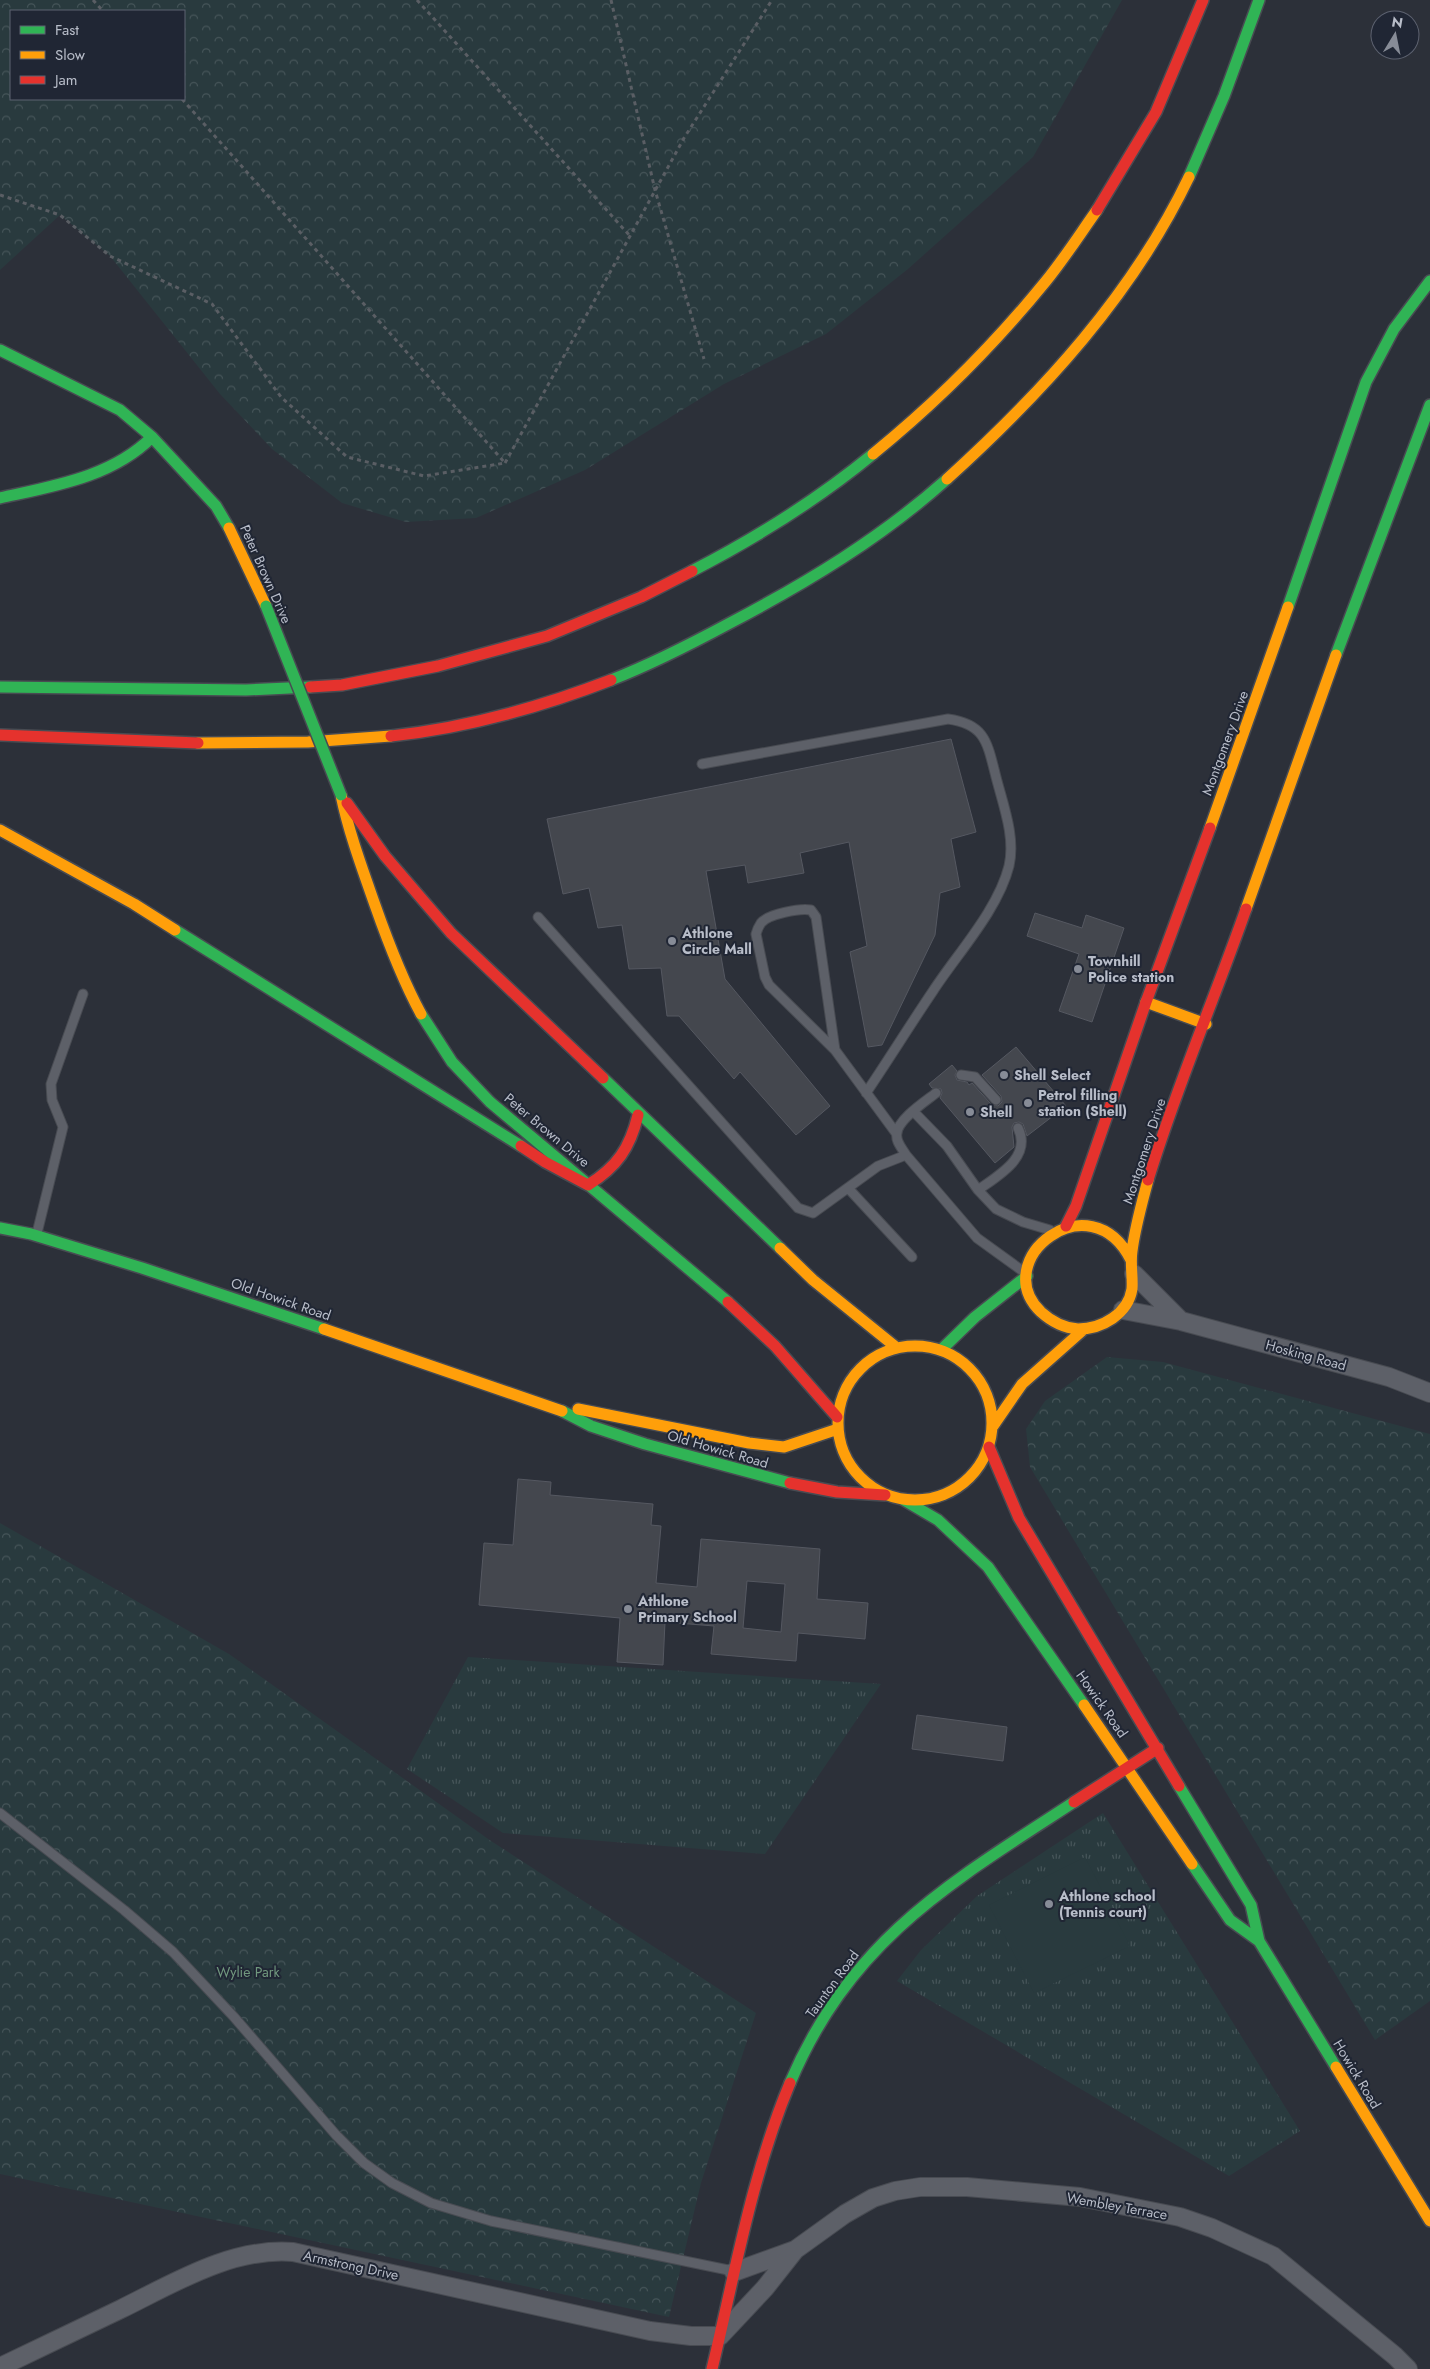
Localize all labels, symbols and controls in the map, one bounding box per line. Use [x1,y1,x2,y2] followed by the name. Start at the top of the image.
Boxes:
[10,10,185,100] legend
[1370,10,1420,60] north arrow
[1390,11,1404,33] text: N
[55,19,79,41] text: Fast
[55,44,86,66] text: Slow
[53,69,78,91] text: Jam
[235,521,297,627] street label: Peter Brown Drive
[1197,688,1253,798] street label: Montgomery Drive
[681,923,752,959] place label: Athlone Circle Mall
[666,935,678,947] marker: Athlone Circle Mall
[1088,951,1174,987] place label: Townhill Police station
[1072,963,1084,975] marker: Townhill Police station
[1014,1065,1091,1085] place label: Shell Select
[998,1069,1010,1081] marker: Shell Select
[1038,1085,1127,1121] place label: Petrol filling station (Shell)
[500,1088,594,1172] street label: Peter Brown Drive
[1117,1096,1171,1206] street label: Montgomery Drive
[1022,1097,1034,1109] marker: Petrol filling station (Shell)
[980,1102,1012,1122] place label: Shell
[964,1106,976,1118] marker: Shell
[228,1273,334,1325] street label: Old Howick Road
[1263,1335,1349,1375] street label: Hosking Road
[665,1425,771,1473] street label: Old Howick Road
[637,1591,737,1627] place label: Athlone Primary School
[622,1603,634,1615] marker: Athlone Primary School
[1071,1666,1133,1742] street label: Howick Road
[1058,1886,1156,1922] place label: Athlone school (Tennis court)
[1043,1898,1055,1910] marker: Athlone school (Tennis court)
[801,1946,863,2022] street label: Taunton Road
[216,1962,280,1982] park label: Wylie Park
[1328,2035,1386,2113] street label: Howick Road
[1065,2187,1169,2225] street label: Wembley Terrace
[302,2245,400,2285] street label: Armstrong Drive

